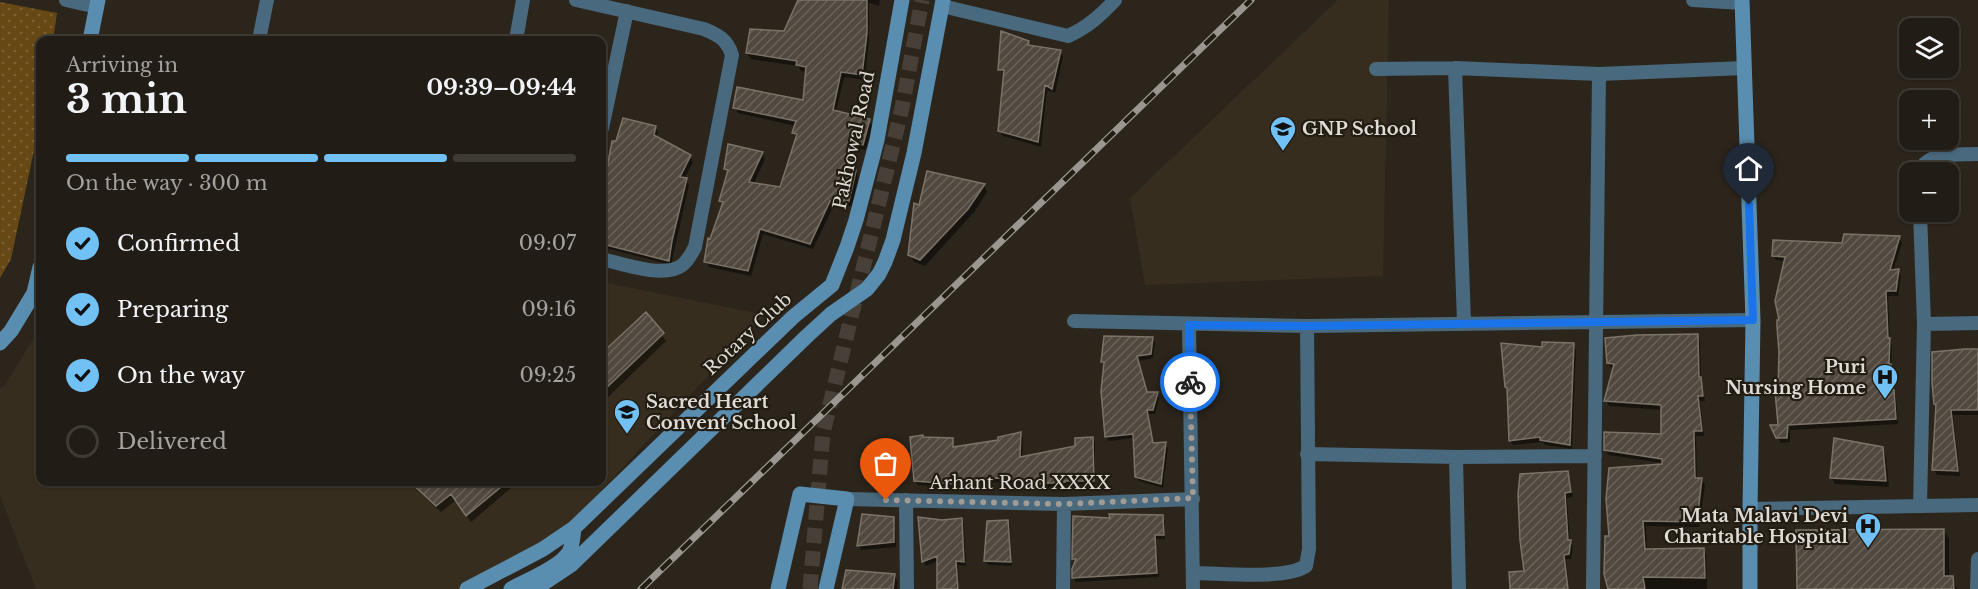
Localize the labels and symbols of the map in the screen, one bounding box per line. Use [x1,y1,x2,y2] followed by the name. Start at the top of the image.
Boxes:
[829,69,879,211] street label: Pakhowal Road
[1268,114,1298,152] school or university icon: GNP School
[1302,118,1418,140] place label: GNP School
[1723,143,1774,205] pin
[700,288,796,380] street label: Rotary Club
[1160,352,1220,412] courier
[1725,356,1866,399] place label: Puri Nursing Home
[1870,362,1900,400] hospital icon: Puri Nursing Home
[646,391,797,434] place label: Sacred Heart Convent School
[612,397,642,435] school or university icon: Sacred Heart Convent School
[860,438,911,500] pin
[929,472,1111,494] street label: Arhant Road XXXX
[1664,505,1849,548] place label: Mata Malavi Devi Charitable Hospital
[1853,511,1883,549] hospital icon: Mata Malavi Devi Charitable Hospital

